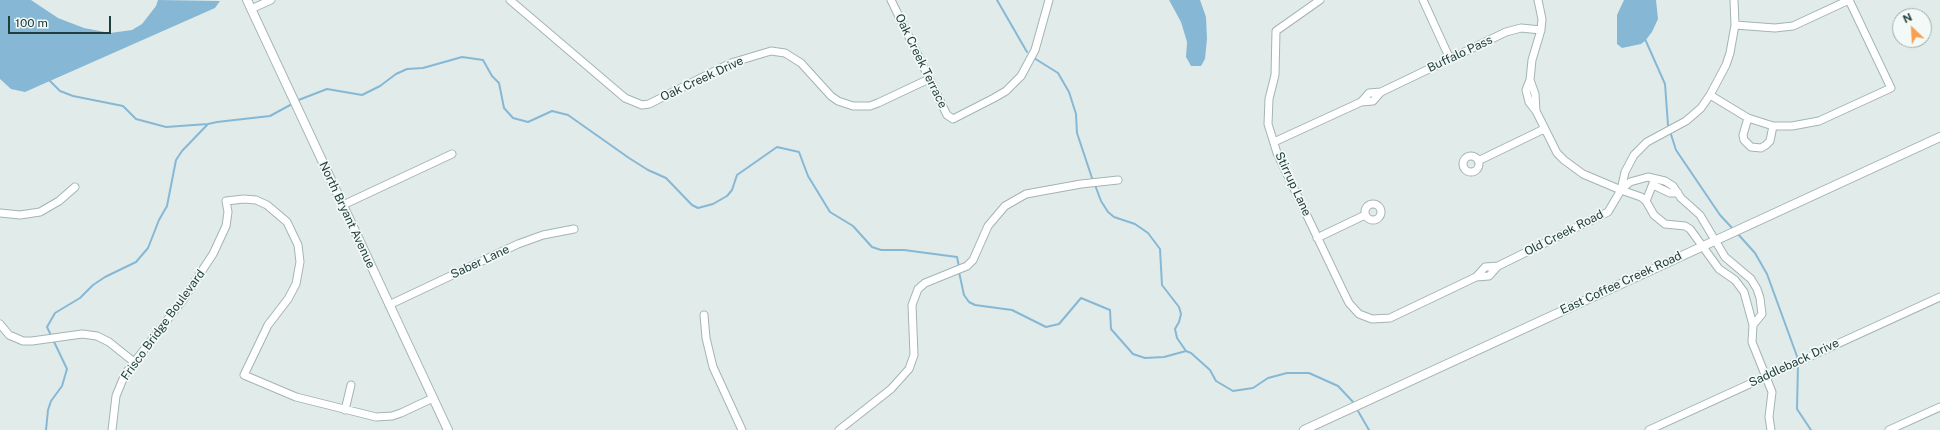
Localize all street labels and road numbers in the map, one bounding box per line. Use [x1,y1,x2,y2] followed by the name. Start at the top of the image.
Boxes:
[892,11,950,111] street label: Oak Creek Terrace
[1425,33,1495,75] street label: Buffalo Pass
[658,54,746,104] street label: Oak Creek Drive
[1272,150,1314,218] street label: Stirrup Lane
[316,159,378,271] street label: North Bryant Avenue
[1522,207,1606,259] street label: Old Creek Road
[448,242,512,282] street label: Saber Lane
[1558,248,1684,318] street label: East Coffee Creek Road
[118,267,208,383] street label: Frisco Bridge Boulevard
[1747,336,1841,390] street label: Saddleback Drive

